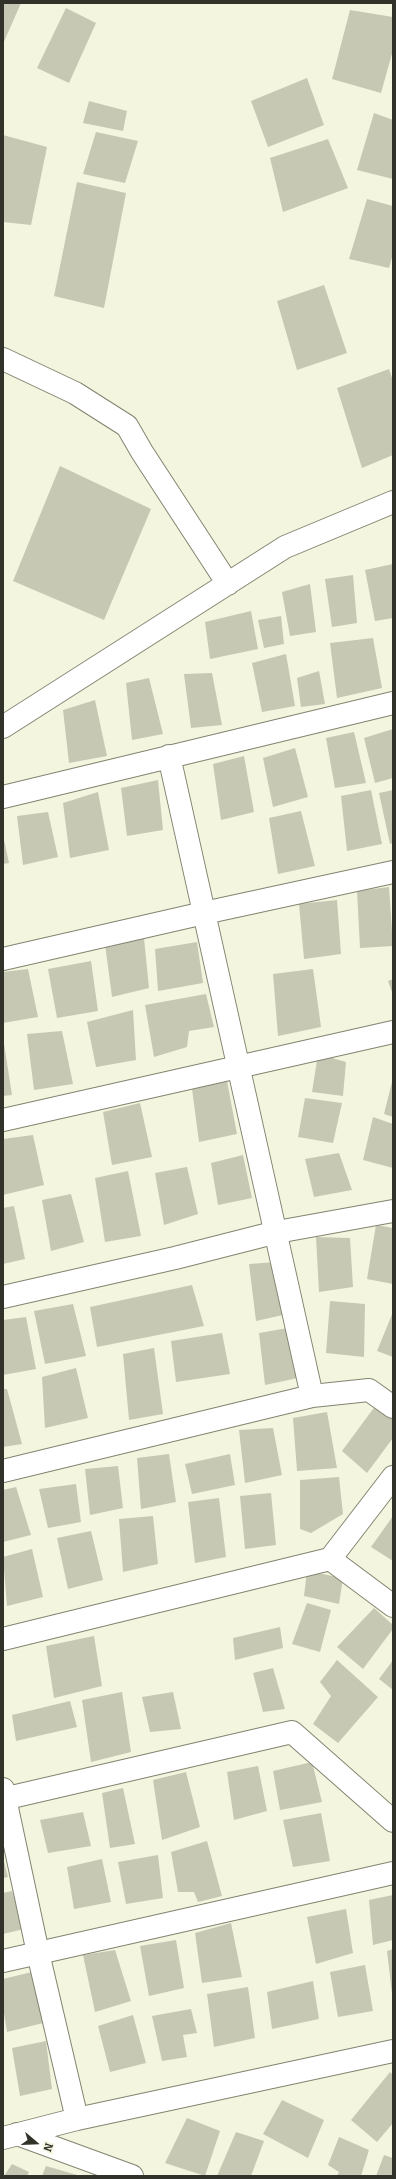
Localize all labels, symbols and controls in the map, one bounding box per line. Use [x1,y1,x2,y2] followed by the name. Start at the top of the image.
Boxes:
[16,2123,56,2163] north arrow
[40,2141,55,2153] text: N

